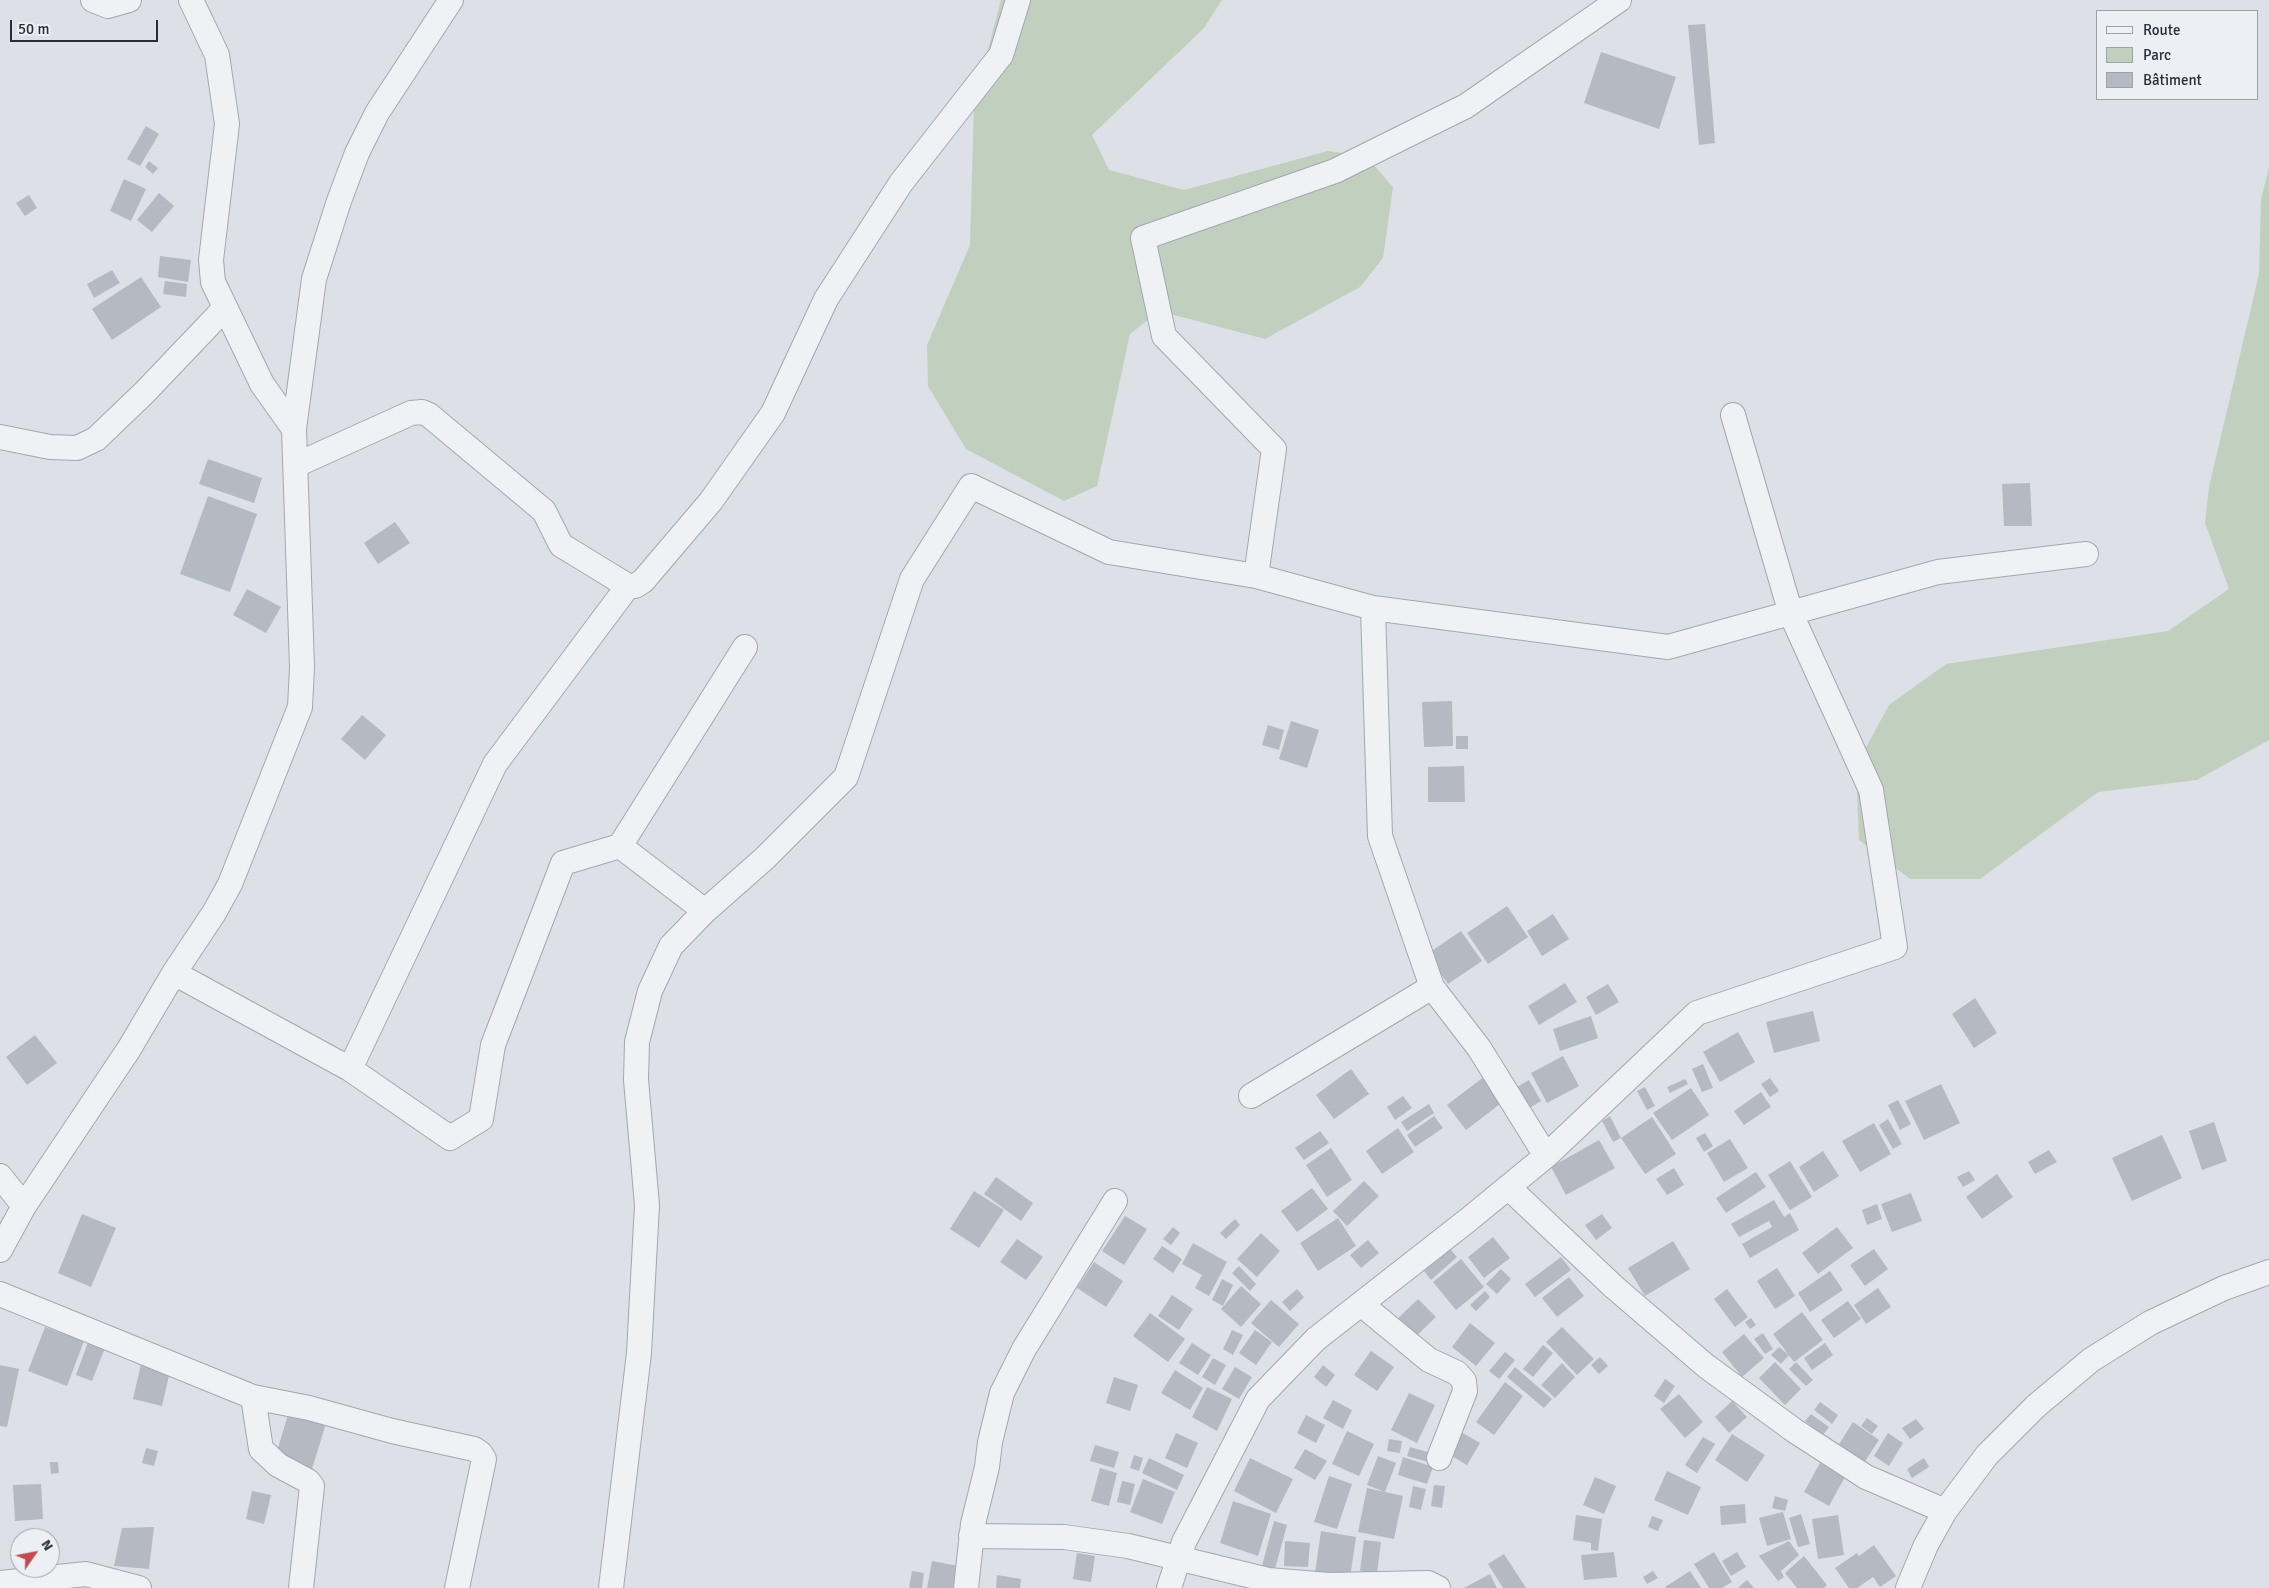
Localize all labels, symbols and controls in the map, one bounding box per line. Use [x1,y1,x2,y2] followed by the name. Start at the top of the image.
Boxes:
[12,10,160,42] scale bar
[2096,10,2259,100] legend
[18,20,49,38] text: 50 m
[2143,21,2180,39] text: Route
[2143,46,2171,64] text: Parc
[2143,71,2202,89] text: Bâtiment
[10,1528,60,1578] north arrow
[37,1536,57,1554] text: N

